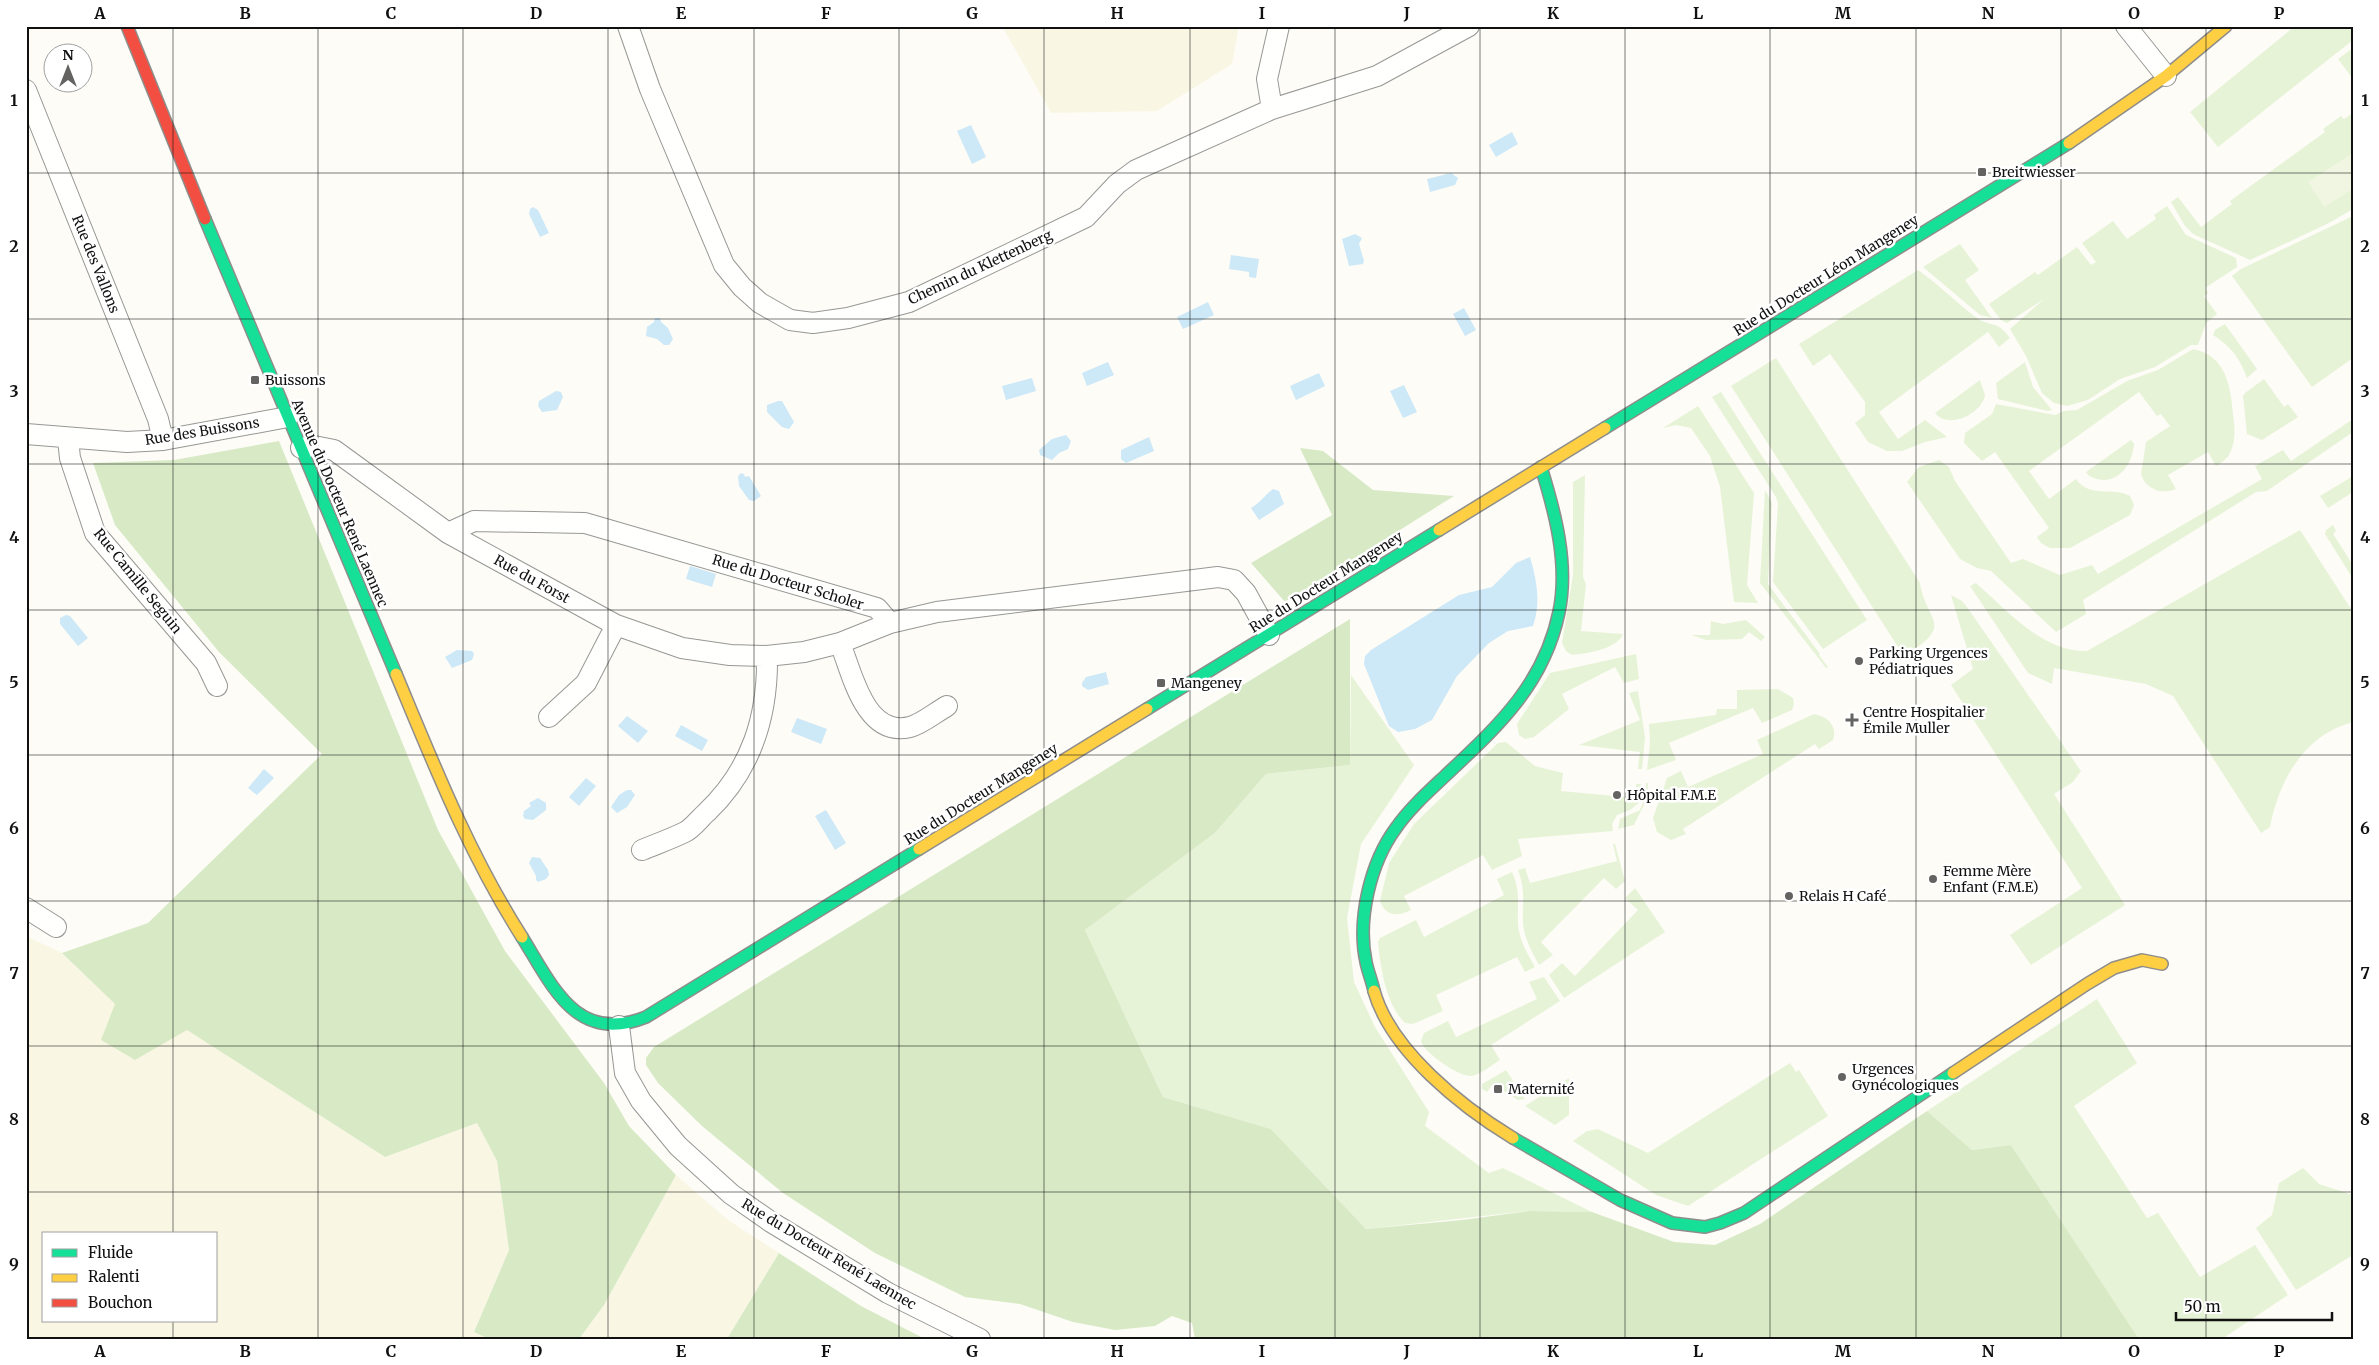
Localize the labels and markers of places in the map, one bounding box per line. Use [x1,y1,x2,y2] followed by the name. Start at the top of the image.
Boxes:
[1992,163,2076,181] place label: Breitwiesser
[1976,166,1988,178] marker: Breitwiesser
[265,371,326,389] place label: Buissons
[249,374,261,386] marker: Buissons
[1869,644,1988,678] place label: Parking Urgences Pédiatriques
[1853,655,1865,667] marker: Parking Urgences Pédiatriques
[1171,674,1243,692] place label: Mangeney
[1155,677,1167,689] marker: Mangeney
[1863,703,1985,737] place label: Centre Hospitalier Émile Muller
[1845,713,1859,727] marker: Centre Hospitalier Émile Muller
[1627,786,1716,804] place label: Hôpital F.M.E
[1611,789,1623,801] marker: Hôpital F.M.E
[1943,862,2039,896] place label: Femme Mère Enfant (F.M.E)
[1927,873,1939,885] marker: Femme Mère Enfant (F.M.E)
[1799,887,1886,905] place label: Relais H Café
[1783,890,1795,902] marker: Relais H Café
[1852,1060,1959,1094] place label: Urgences Gynécologiques
[1836,1071,1848,1083] marker: Urgences Gynécologiques
[1508,1080,1574,1098] place label: Maternité
[1492,1083,1504,1095] marker: Maternité

